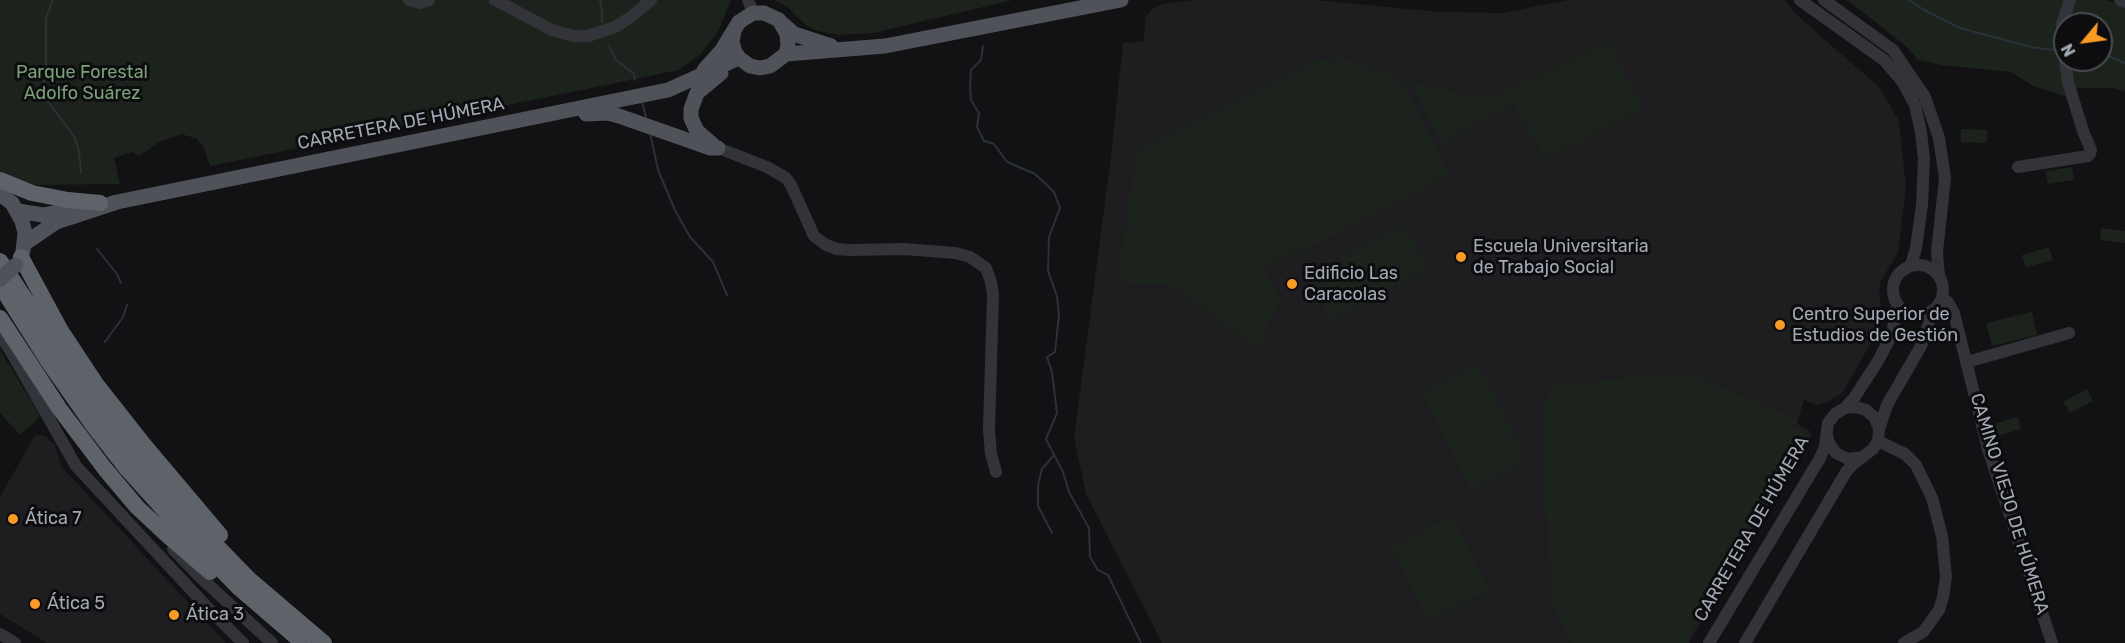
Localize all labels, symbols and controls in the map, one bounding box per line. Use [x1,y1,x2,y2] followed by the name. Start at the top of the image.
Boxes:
[2053,12,2113,72] north arrow
[2057,40,2080,60] text: N
[16,62,148,104] park label: Parque Forestal Adolfo Suárez
[296,93,506,155] street label: CARRETERA DE HÚMERA
[1473,236,1649,278] place label: Escuela Universitaria de Trabajo Social
[1454,250,1468,264] marker: Escuela Universitaria de Trabajo Social
[1304,263,1398,306] place label: Edificio Las Caracolas
[1285,277,1299,291] marker: Edificio Las Caracolas
[1792,304,1958,346] place label: Centro Superior de Estudios de Gestión
[1773,318,1787,332] marker: Centro Superior de Estudios de Gestión
[1965,391,2053,617] street label: CAMINO VIEJO DE HÚMERA
[1690,433,1814,625] street label: CARRETERA DE HÚMERA
[25,508,81,530] place label: Ática 7
[6,512,20,526] marker: Ática 7
[47,593,105,615] place label: Ática 5
[28,597,42,611] marker: Ática 5
[186,604,244,626] place label: Ática 3
[167,608,181,622] marker: Ática 3

